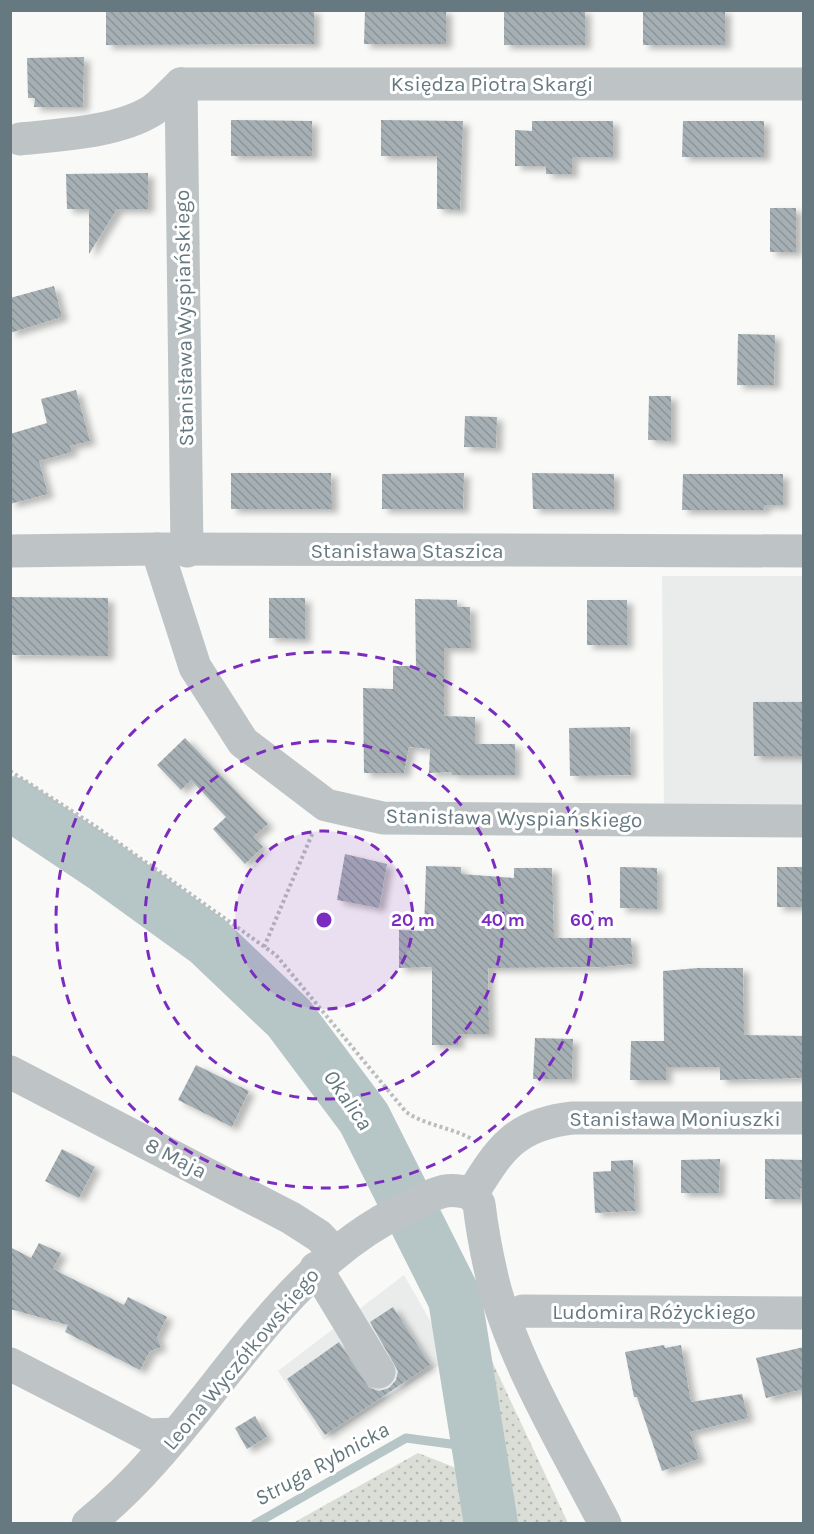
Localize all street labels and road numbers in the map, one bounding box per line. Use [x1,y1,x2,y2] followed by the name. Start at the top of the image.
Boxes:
[391,72,593,96] street label: Księdza Piotra Skargi
[170,189,198,447] street label: Stanisława Wyspiańskiego
[310,539,504,563] street label: Stanisława Staszica
[385,804,643,832] street label: Stanisława Wyspiańskiego
[569,1107,781,1131] street label: Stanisława Moniuszki
[141,1132,211,1184] street label: 8 Maja
[158,1263,324,1455] street label: Leona Wyczółkowskiego
[552,1300,756,1324] street label: Ludomira Różyckiego

